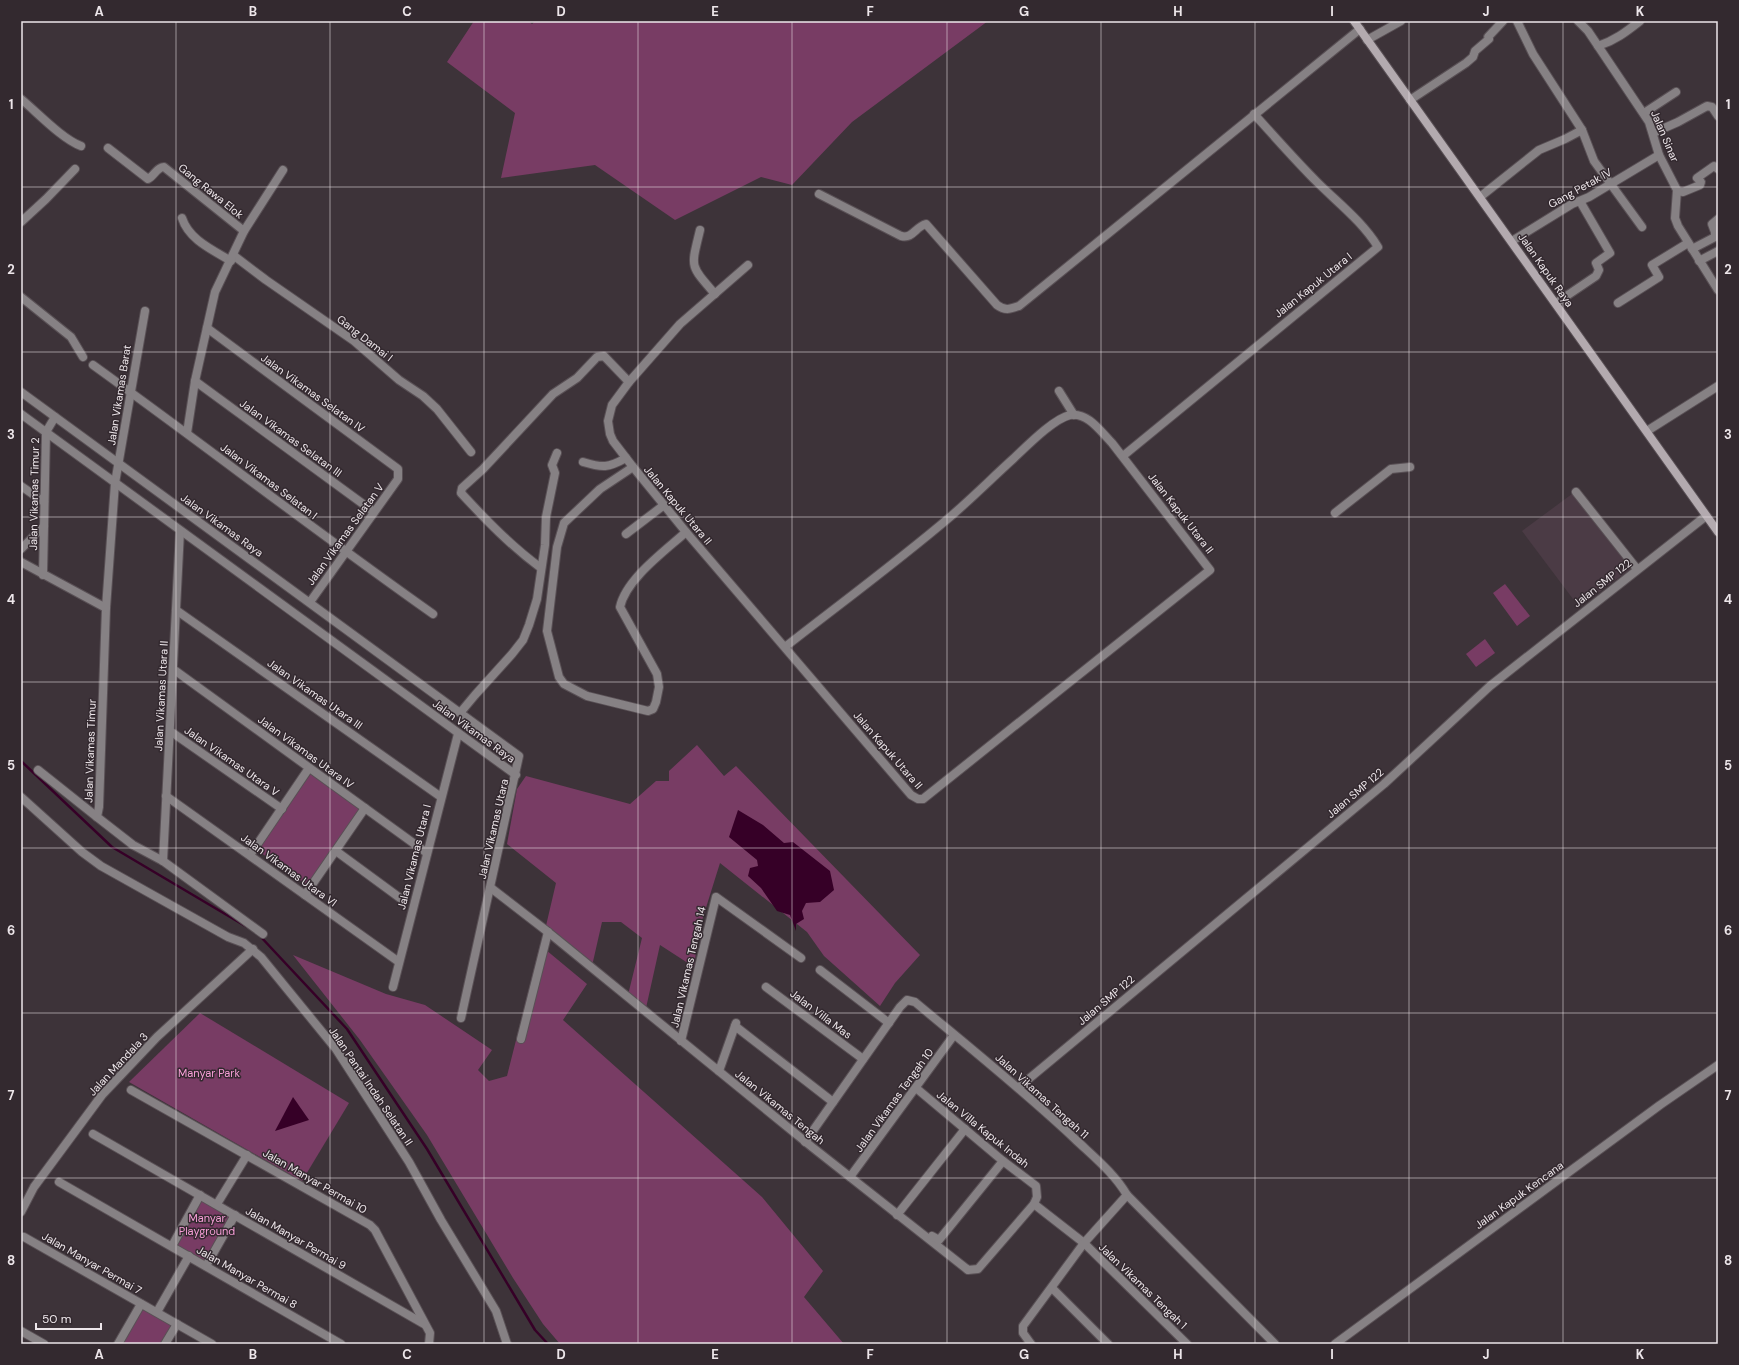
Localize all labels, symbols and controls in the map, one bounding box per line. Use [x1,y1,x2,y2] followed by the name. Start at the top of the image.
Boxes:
[94,3,104,20] text: A
[249,3,257,20] text: B
[402,3,412,20] text: C
[556,3,566,20] text: D
[711,3,719,20] text: E
[866,3,874,20] text: F
[1019,3,1029,20] text: G
[1173,3,1183,20] text: H
[1330,3,1334,20] text: I
[1482,3,1490,20] text: J
[1636,3,1645,20] text: K
[9,96,13,113] text: 1
[1726,96,1730,113] text: 1
[1648,108,1682,164] street label: Jalan Sinar
[176,160,247,222] street label: Gang Rawa Elok
[1546,164,1615,211] street label: Gang Petak IV
[1515,230,1577,310] street label: Jalan Kapuk Raya
[1271,249,1355,321] street label: Jalan Kapuk Utara I
[7,261,15,278] text: 2
[1724,261,1732,278] text: 2
[334,312,396,364] street label: Gang Damai I
[104,344,134,446] street label: Jalan Vikamas Barat
[258,351,368,436] street label: Jalan Vikamas Selatan IV
[237,396,345,480] street label: Jalan Vikamas Selatan III
[7,426,15,443] text: 3
[1724,426,1732,443] text: 3
[26,437,42,551] street label: Jalan Vikamas Timur 2
[218,440,320,522] street label: Jalan Vikamas Selatan I
[641,463,715,547] street label: Jalan Kapuk Utara II
[1145,470,1217,556] street label: Jalan Kapuk Utara II
[303,480,387,588] street label: Jalan Vikamas Selatan V
[178,490,266,560] street label: Jalan Vikamas Raya
[1570,556,1634,610] street label: Jalan SMP 122
[7,591,15,608] text: 4
[1724,591,1732,608] text: 4
[151,640,171,752] street label: Jalan Vikamas Utara II
[265,656,365,732] street label: Jalan Vikamas Utara III
[430,696,518,766] street label: Jalan Vikamas Raya
[81,699,99,803] street label: Jalan Vikamas Timur
[850,708,926,792] street label: Jalan Kapuk Utara II
[255,712,357,792] street label: Jalan Vikamas Utara IV
[182,723,283,799] street label: Jalan Vikamas Utara V
[7,757,15,774] text: 5
[1724,757,1732,774] text: 5
[1324,765,1386,821] street label: Jalan SMP 122
[475,778,511,880] street label: Jalan Vikamas Utara
[394,803,434,911] street label: Jalan Vikamas Utara I
[238,830,340,910] street label: Jalan Vikamas Utara VI
[667,905,709,1029] street label: Jalan Vikamas Tengah 14
[7,922,15,939] text: 6
[1724,922,1732,939] text: 6
[1075,972,1137,1028] street label: Jalan SMP 122
[787,986,855,1042] street label: Jalan Villa Mas
[326,1024,416,1148] street label: Jalan Pantai Indah Selatan II
[85,1029,151,1099] street label: Jalan Mandala 3
[852,1045,936,1155] street label: Jalan Vikamas Tengah 10
[992,1050,1092,1142] street label: Jalan Vikamas Tengah 11
[178,1066,240,1080] park label: Manyar Park
[732,1067,828,1147] street label: Jalan Vikamas Tengah
[8,1087,15,1104] text: 7
[934,1087,1032,1171] street label: Jalan Villa Kapuk Indah
[1725,1087,1732,1104] text: 7
[260,1145,370,1217] street label: Jalan Manyar Permai 10
[1472,1158,1566,1232] street label: Jalan Kapuk Kencana
[243,1203,349,1273] street label: Jalan Manyar Permai 9
[179,1211,235,1238] park label: Manyar Playground
[40,1229,144,1297] street label: Jalan Manyar Permai 7
[1096,1240,1190,1332] street label: Jalan Vikamas Tengah 1
[194,1243,300,1311] street label: Jalan Manyar Permai 8
[7,1252,15,1269] text: 8
[1724,1252,1732,1269] text: 8
[36,1305,101,1331] scale bar
[42,1311,71,1327] text: 50 m
[94,1346,104,1363] text: A
[249,1346,257,1363] text: B
[402,1346,412,1363] text: C
[556,1346,566,1363] text: D
[711,1346,719,1363] text: E
[866,1346,874,1363] text: F
[1019,1346,1029,1363] text: G
[1173,1346,1183,1363] text: H
[1330,1346,1334,1363] text: I
[1482,1346,1490,1363] text: J
[1636,1346,1645,1363] text: K

